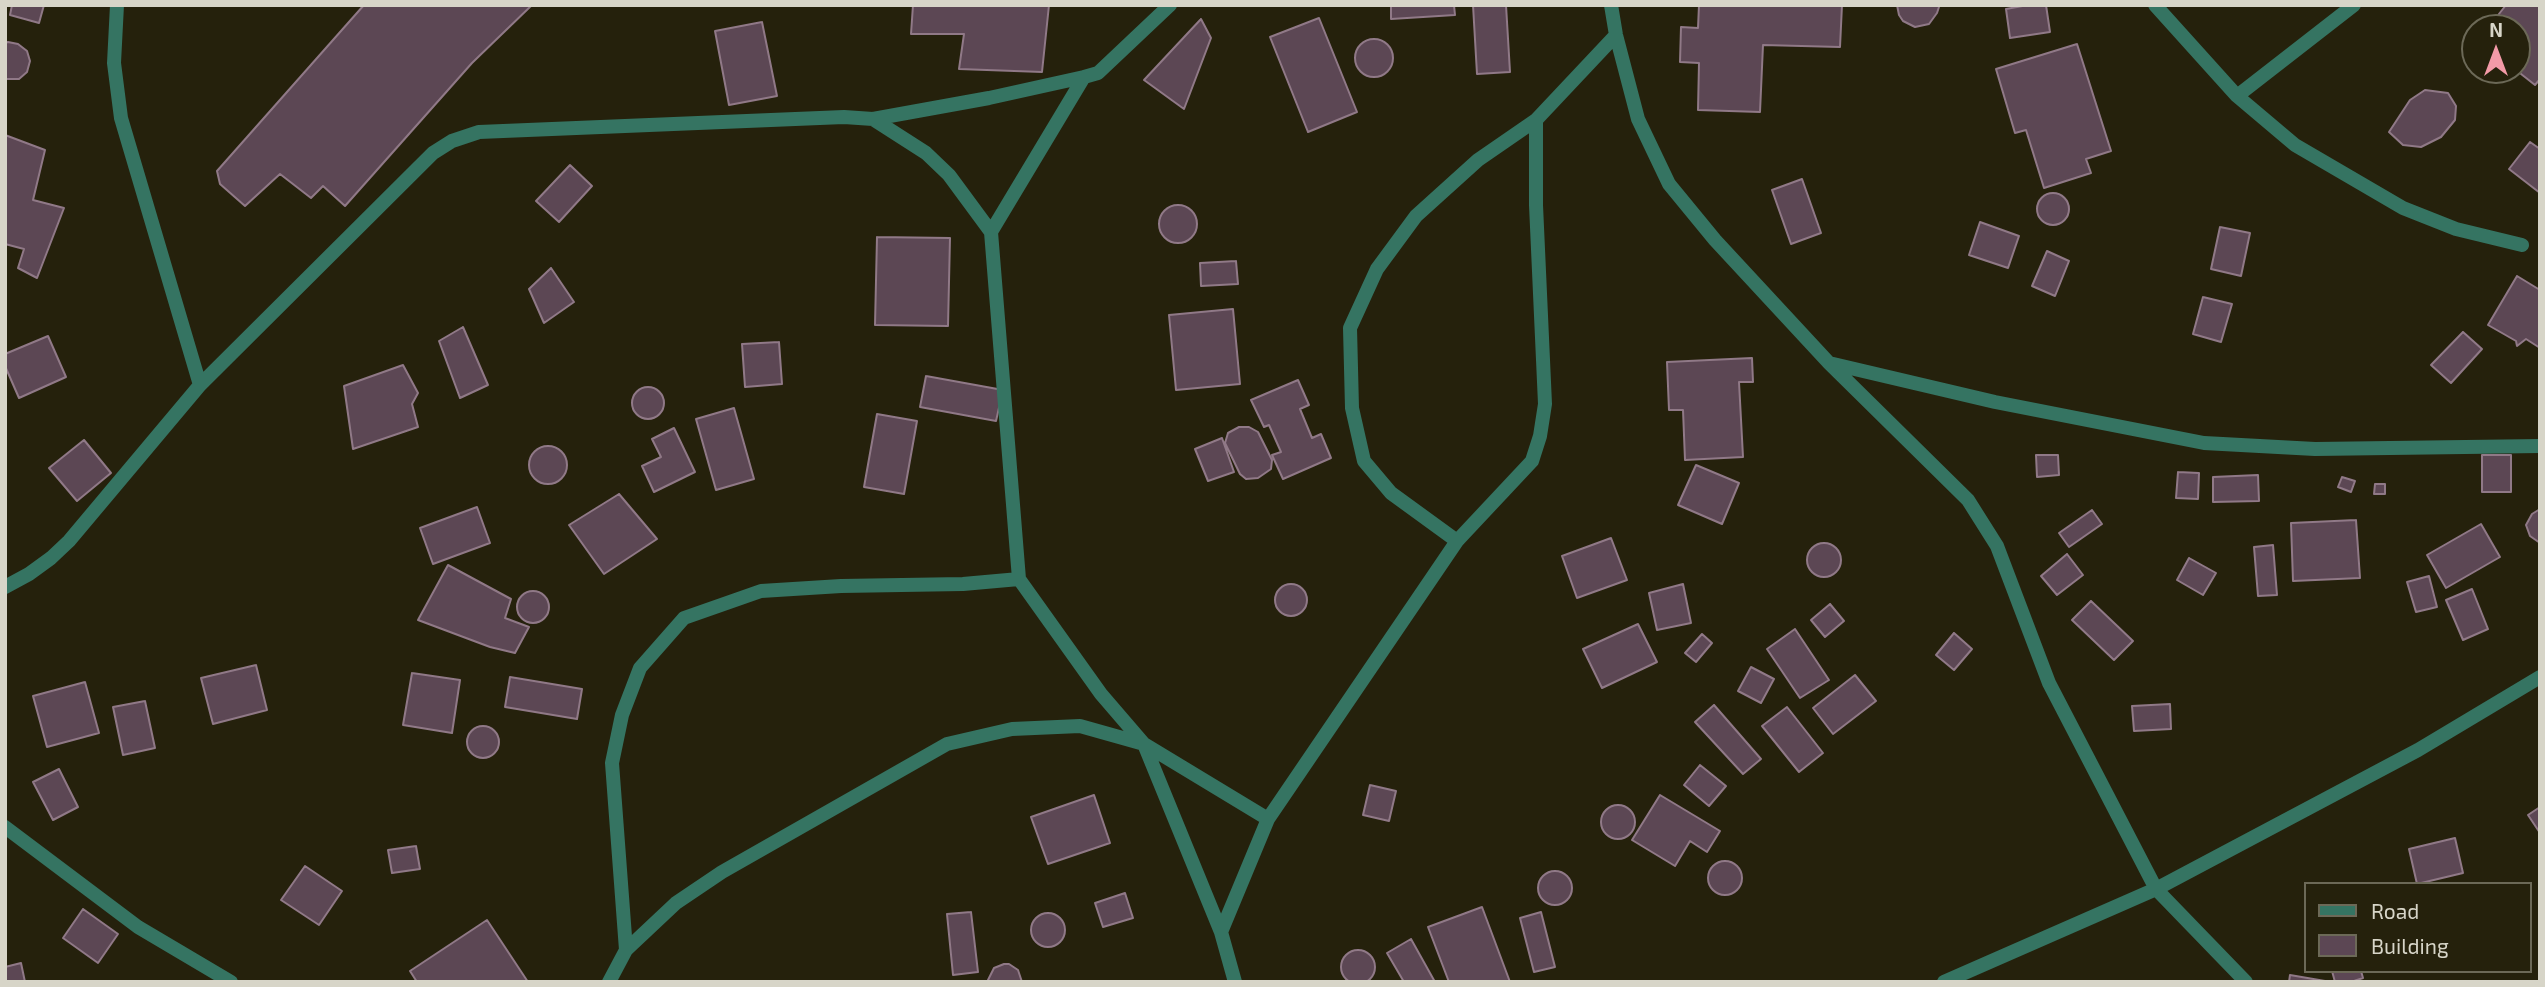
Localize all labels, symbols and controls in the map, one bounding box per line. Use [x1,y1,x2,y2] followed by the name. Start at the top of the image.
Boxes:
[2461,14,2531,84] north arrow
[2489,18,2503,41] text: N
[2304,882,2531,973] legend
[2371,898,2419,923] text: Road
[2371,933,2449,958] text: Building

